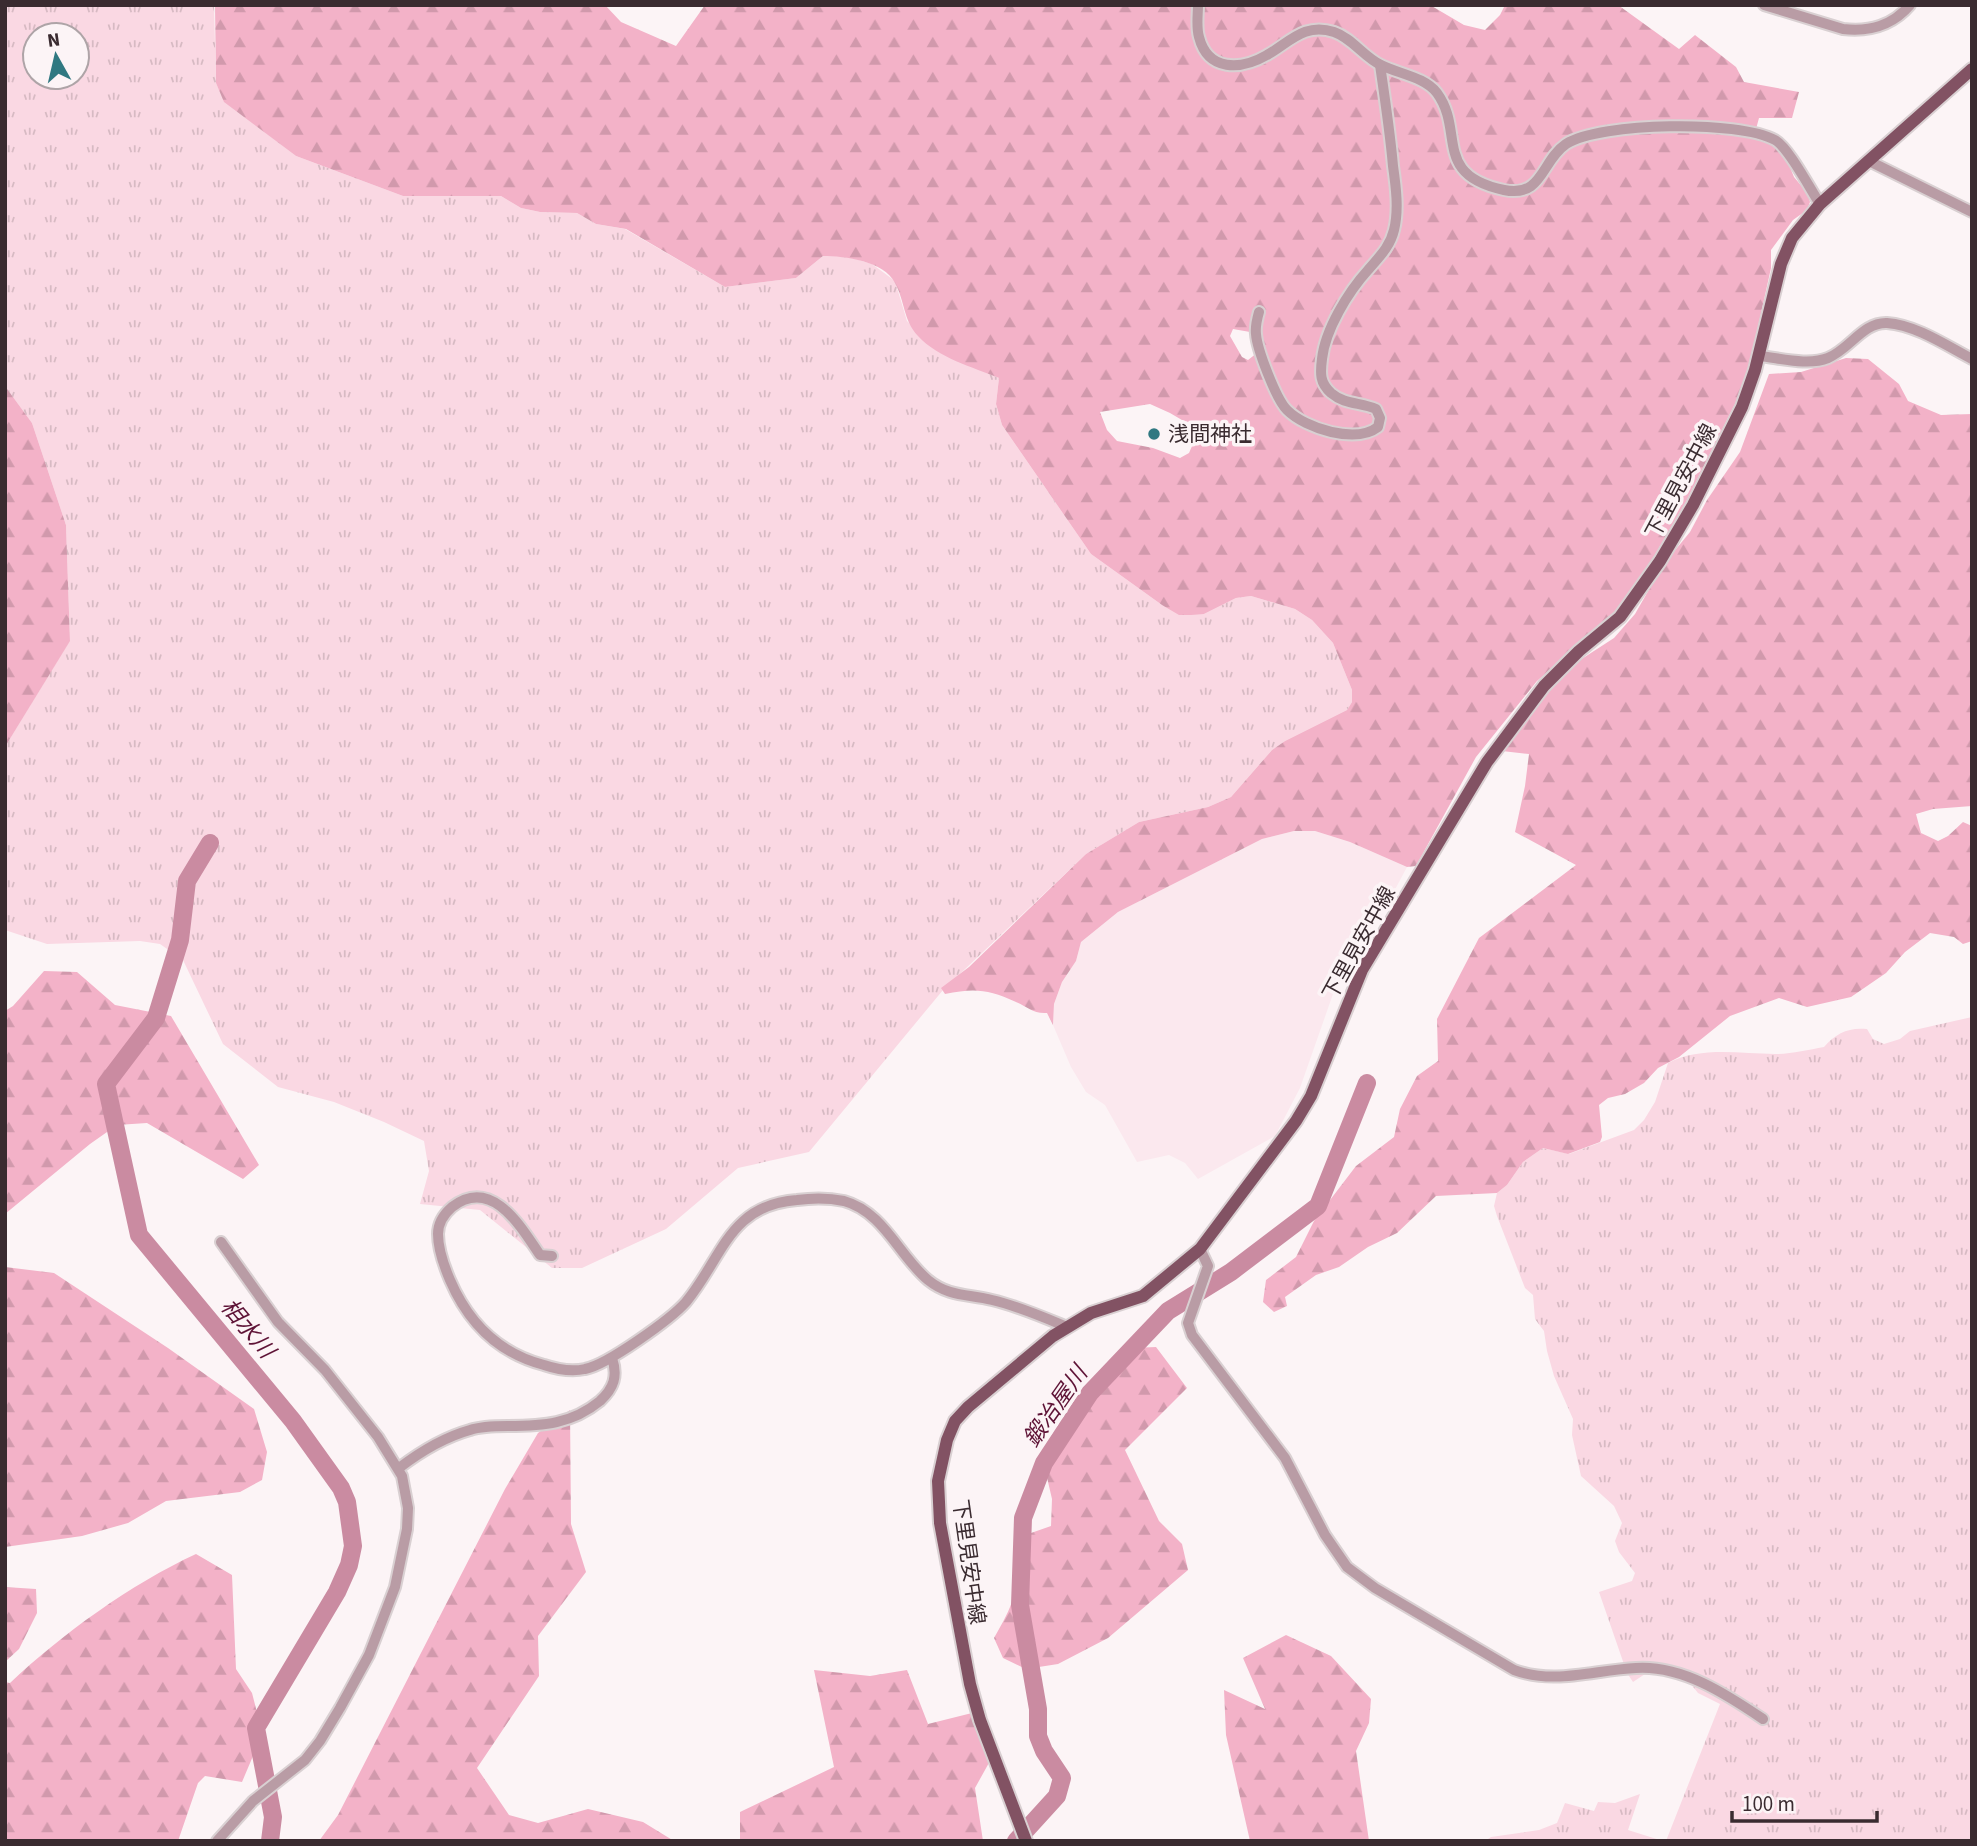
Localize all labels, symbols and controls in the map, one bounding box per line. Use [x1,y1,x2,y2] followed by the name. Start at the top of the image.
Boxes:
[21,21,91,91] north arrow
[46,26,62,55] text: N
[1638,418,1724,544] street label: 下里見安中線
[1168,419,1252,449] place label: 浅間神社
[1146,426,1162,442] marker: 浅間神社
[1315,881,1403,1005] street label: 下里見安中線
[213,1291,284,1368] water label: 相水川
[1016,1357,1097,1453] water label: 鍛冶屋川
[945,1498,993,1626] street label: 下里見安中線
[1732,1780,1877,1824] scale bar
[1742,1789,1795,1819] text: 100 m

